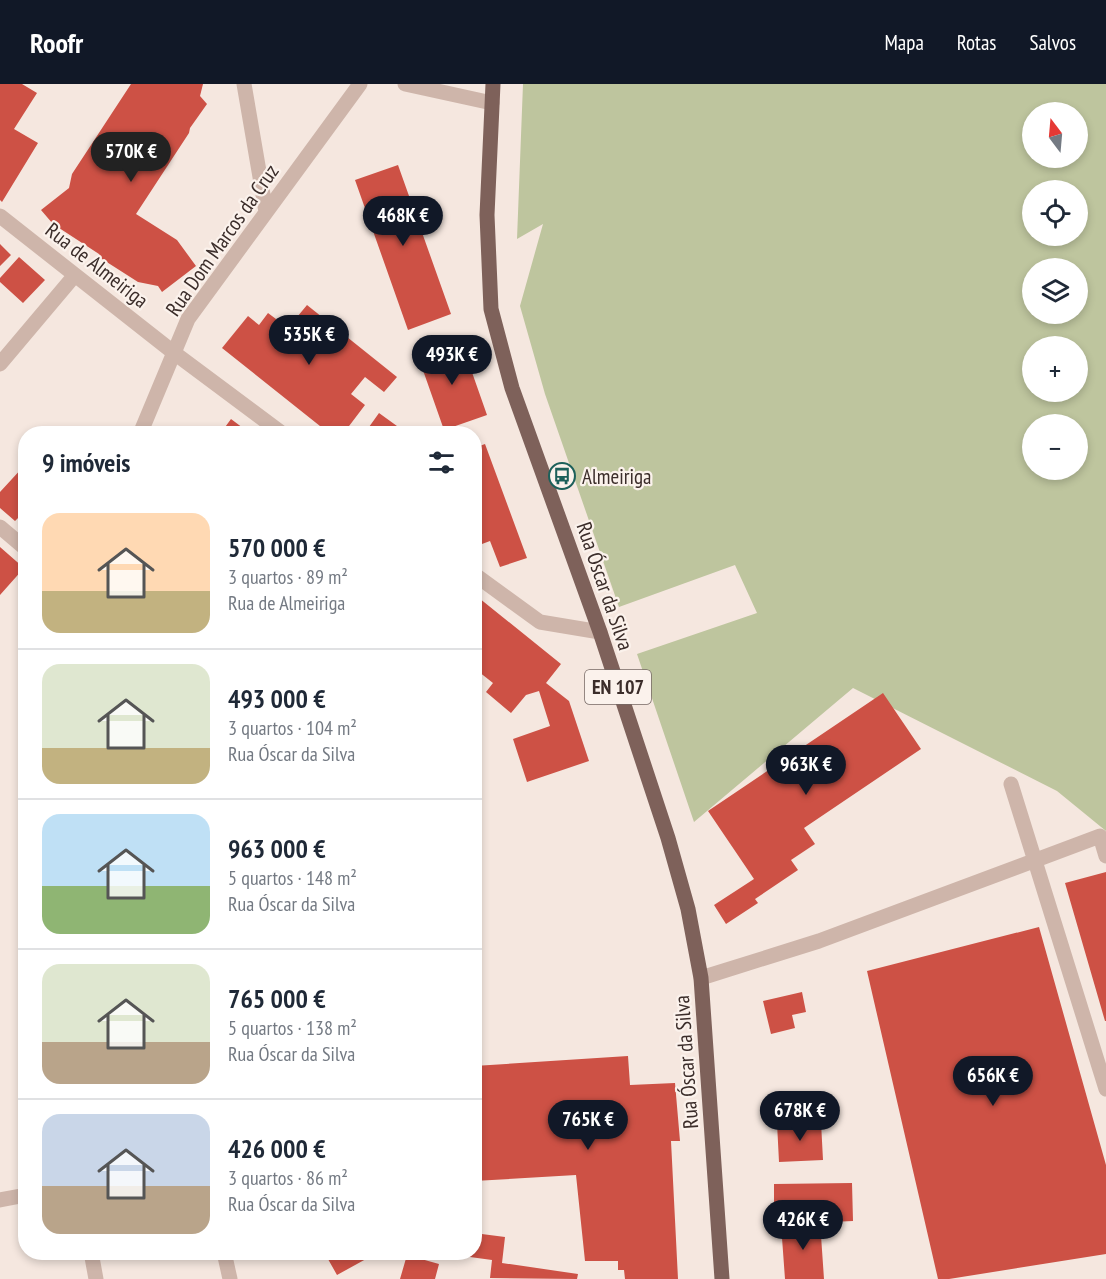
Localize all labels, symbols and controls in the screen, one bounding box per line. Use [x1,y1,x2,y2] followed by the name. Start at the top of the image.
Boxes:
[30,24,83,61] text: Roofr
[884,29,924,56] text: Mapa
[957,29,996,56] text: Rotas
[1029,29,1076,56] text: Salvos
[1022,102,1088,168] north arrow
[1022,102,1088,480] map controls
[82,132,180,183] pin: 570K €
[105,138,157,164] text: 570K €
[160,159,284,321] street label: Rua Dom Marcos da Cruz
[1022,180,1088,246] button: locate
[354,196,452,247] pin: 468K €
[377,202,429,228] text: 468K €
[40,216,154,314] street label: Rua de Almeiriga
[1022,258,1088,324] button: layers
[260,315,358,366] pin: 535K €
[283,321,335,347] text: 535K €
[403,335,501,386] pin: 493K €
[1022,336,1088,402] button: +
[426,341,478,367] text: 493K €
[1022,414,1088,480] button: −
[42,446,130,479] text: 9 imóveis
[425,446,458,479] icon: filters
[547,461,577,491] bus stop icon: Almeiriga
[582,463,652,490] place label: Almeiriga
[570,518,640,654] street label: Rua Óscar da Silva
[228,531,326,564] text: 570 000 €
[90,537,162,609] icon: home
[228,564,348,590] text: 3 quartos · 89 m²
[228,590,345,616] text: Rua de Almeiriga
[585,670,651,704] road number: EN 107
[228,682,326,715] text: 493 000 €
[90,688,162,760] icon: home
[228,715,357,741] text: 3 quartos · 104 m²
[228,741,355,767] text: Rua Óscar da Silva
[757,745,855,796] pin: 963K €
[780,751,832,777] text: 963K €
[228,832,326,865] text: 963 000 €
[90,838,162,910] icon: home
[228,865,357,891] text: 5 quartos · 148 m²
[228,891,355,917] text: Rua Óscar da Silva
[228,982,326,1015] text: 765 000 €
[90,988,162,1060] icon: home
[668,994,704,1130] street label: Rua Óscar da Silva
[228,1015,357,1041] text: 5 quartos · 138 m²
[228,1041,355,1067] text: Rua Óscar da Silva
[944,1056,1042,1107] pin: 656K €
[967,1062,1019,1088] text: 656K €
[751,1091,849,1142] pin: 678K €
[774,1097,826,1123] text: 678K €
[539,1100,637,1151] pin: 765K €
[562,1106,614,1132] text: 765K €
[228,1132,326,1165] text: 426 000 €
[90,1138,162,1210] icon: home
[228,1165,348,1191] text: 3 quartos · 86 m²
[228,1191,355,1217] text: Rua Óscar da Silva
[754,1200,852,1251] pin: 426K €
[777,1206,829,1232] text: 426K €

